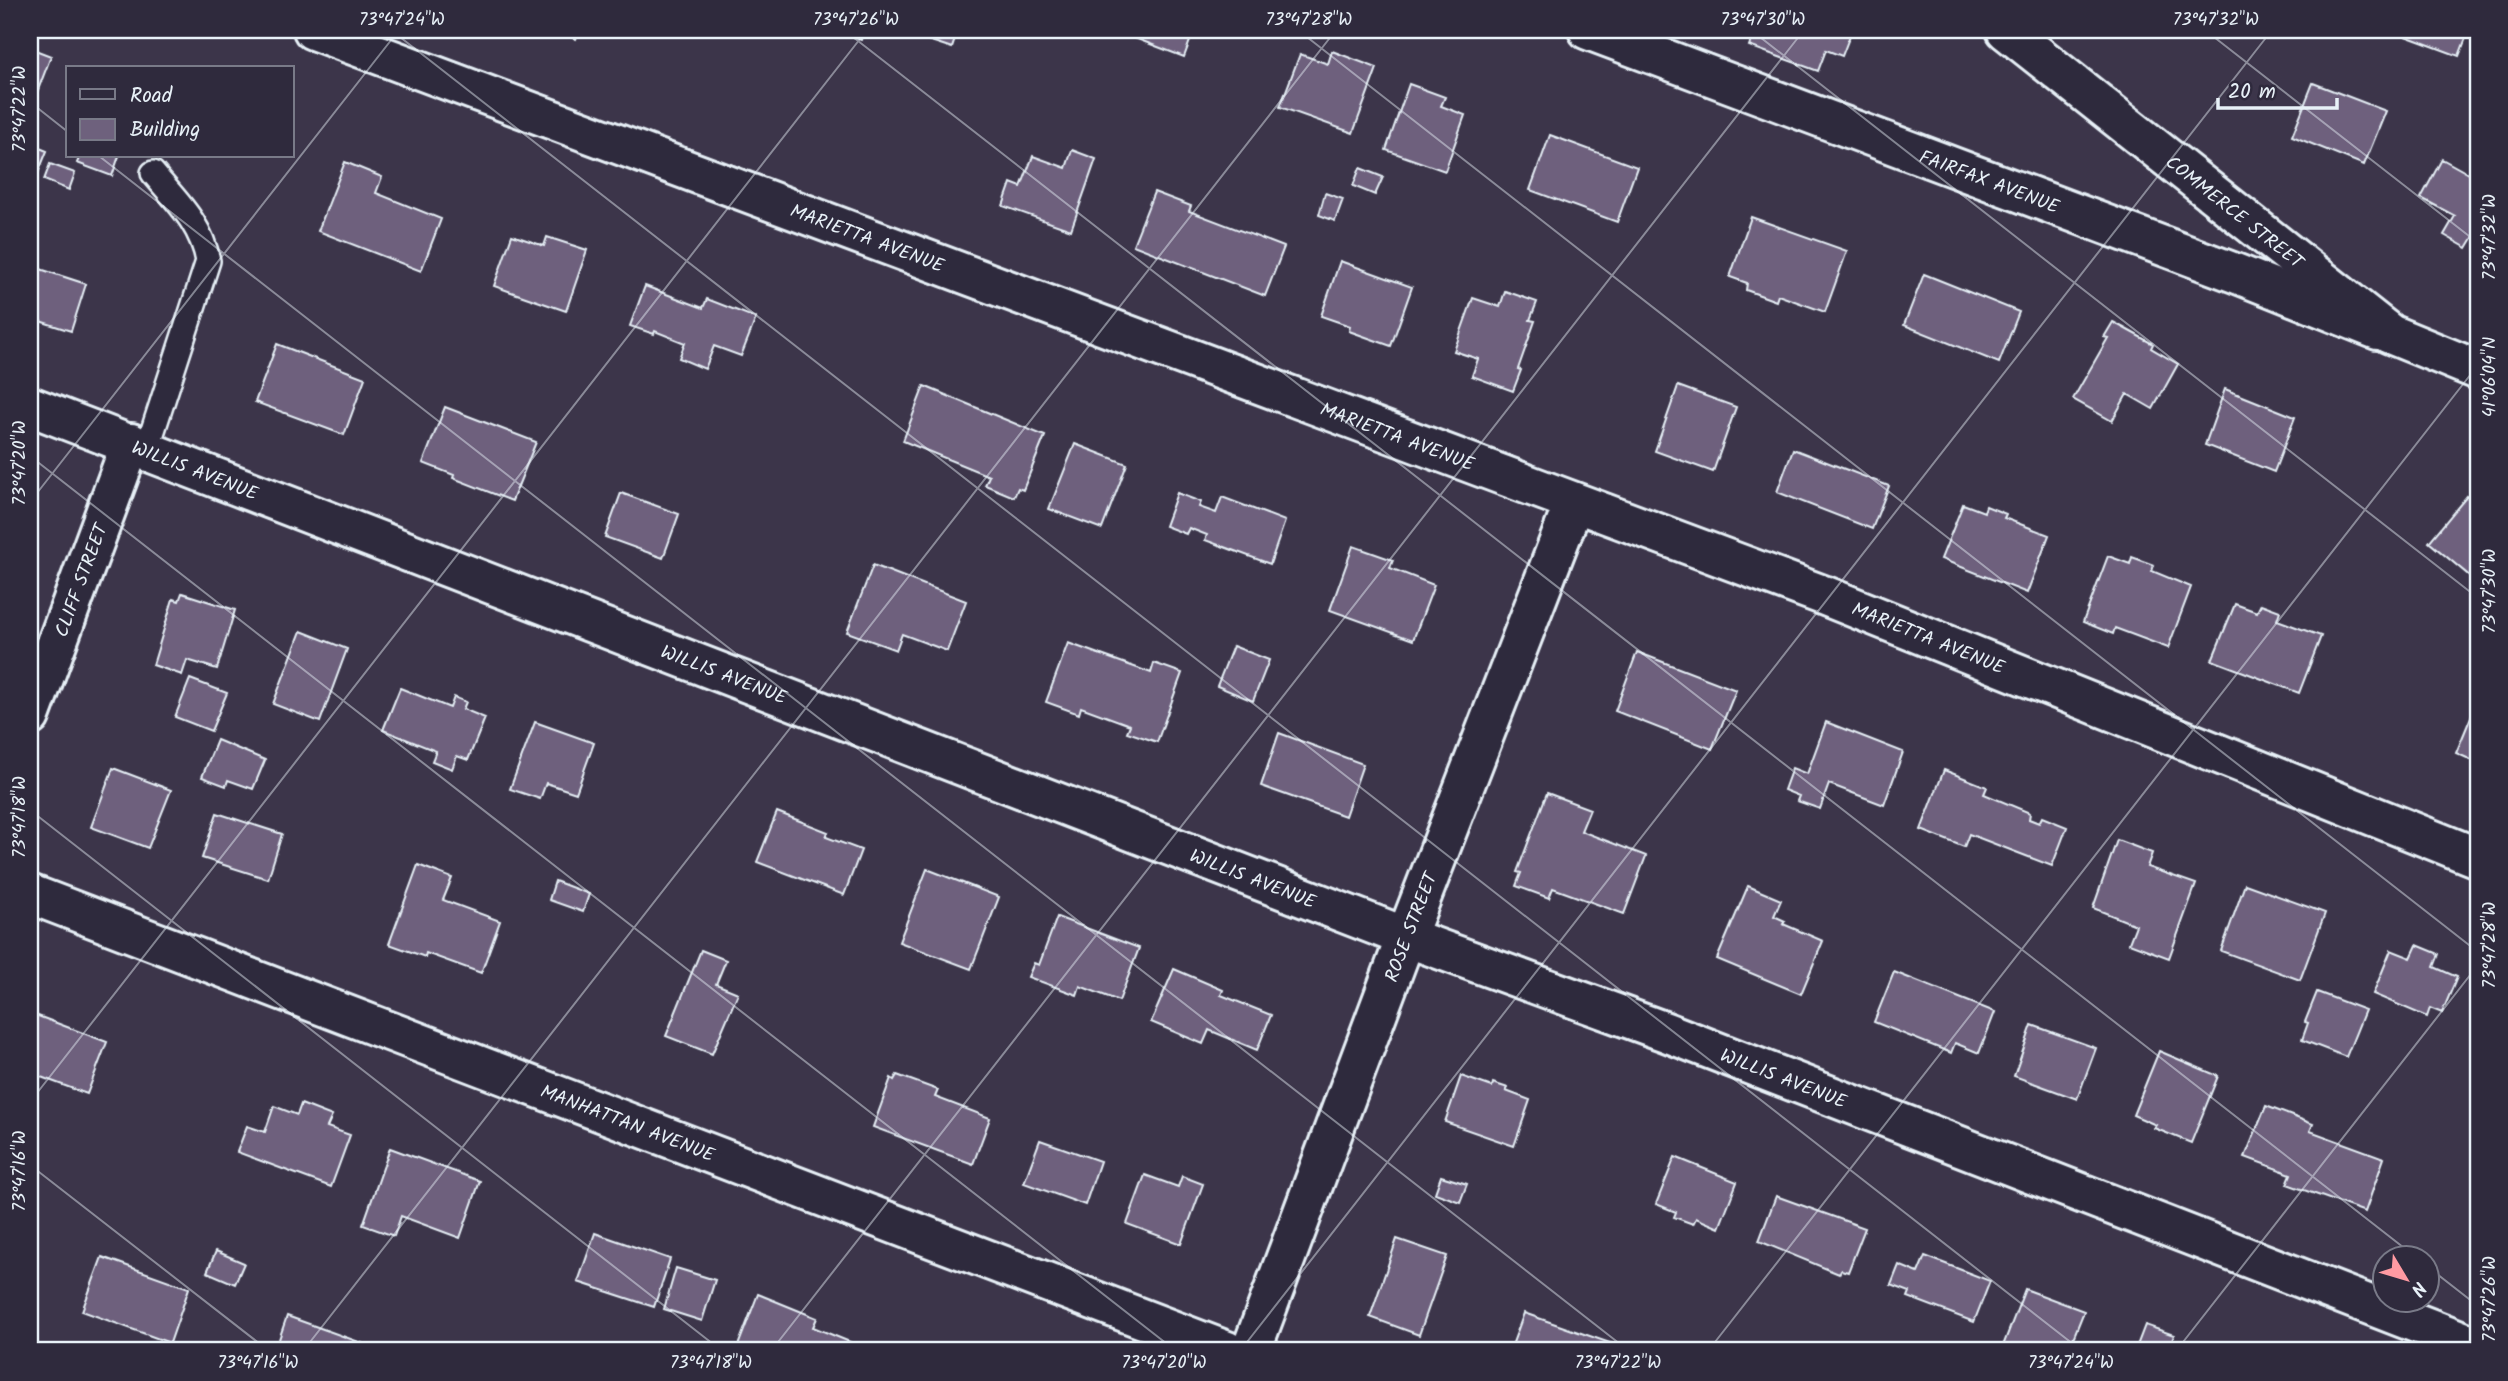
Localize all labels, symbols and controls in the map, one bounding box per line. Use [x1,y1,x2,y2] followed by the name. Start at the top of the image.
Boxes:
[359,6,445,35] text: 73°47'24"W
[813,6,899,35] text: 73°47'26"W
[1266,6,1352,35] text: 73°47'28"W
[1721,6,1805,35] text: 73°47'30"W
[2173,6,2259,35] text: 73°47'32"W
[6,66,35,152] text: 73°47'22"W
[66,66,294,158] legend
[2218,66,2336,110] scale bar
[2228,76,2276,109] text: 20 m
[130,80,173,113] text: Road
[130,114,200,147] text: Building
[1915,143,2064,223] street label: FAIRFAX AVENUE
[2158,149,2311,278] street label: COMMERCE STREET
[2476,194,2505,280] text: 73°47'32"W
[785,197,949,282] street label: MARIETTA AVENUE
[2476,337,2505,417] text: 41°06'04"N
[1316,395,1479,480] street label: MARIETTA AVENUE
[6,421,35,506] text: 73°47'20"W
[127,434,263,510] street label: WILLIS AVENUE
[47,518,118,642] street label: CLIFF STREET
[2476,549,2505,633] text: 73°47'30"W
[1847,595,2010,684] street label: MARIETTA AVENUE
[656,638,792,714] street label: WILLIS AVENUE
[6,776,35,858] text: 73°47'18"W
[1185,842,1321,918] street label: WILLIS AVENUE
[1377,867,1447,987] street label: ROSE STREET
[2476,902,2505,988] text: 73°47'28"W
[1715,1041,1851,1118] street label: WILLIS AVENUE
[536,1077,719,1171] street label: MANHATTAN AVENUE
[6,1130,35,1212] text: 73°47'16"W
[2372,1244,2442,1314] north arrow
[2476,1256,2505,1342] text: 73°47'26"W
[2402,1274,2433,1302] text: N
[217,1349,299,1378] text: 73°47'16"W
[670,1349,752,1378] text: 73°47'18"W
[1122,1349,1207,1378] text: 73°47'20"W
[1575,1349,1661,1378] text: 73°47'22"W
[2028,1349,2114,1378] text: 73°47'24"W

